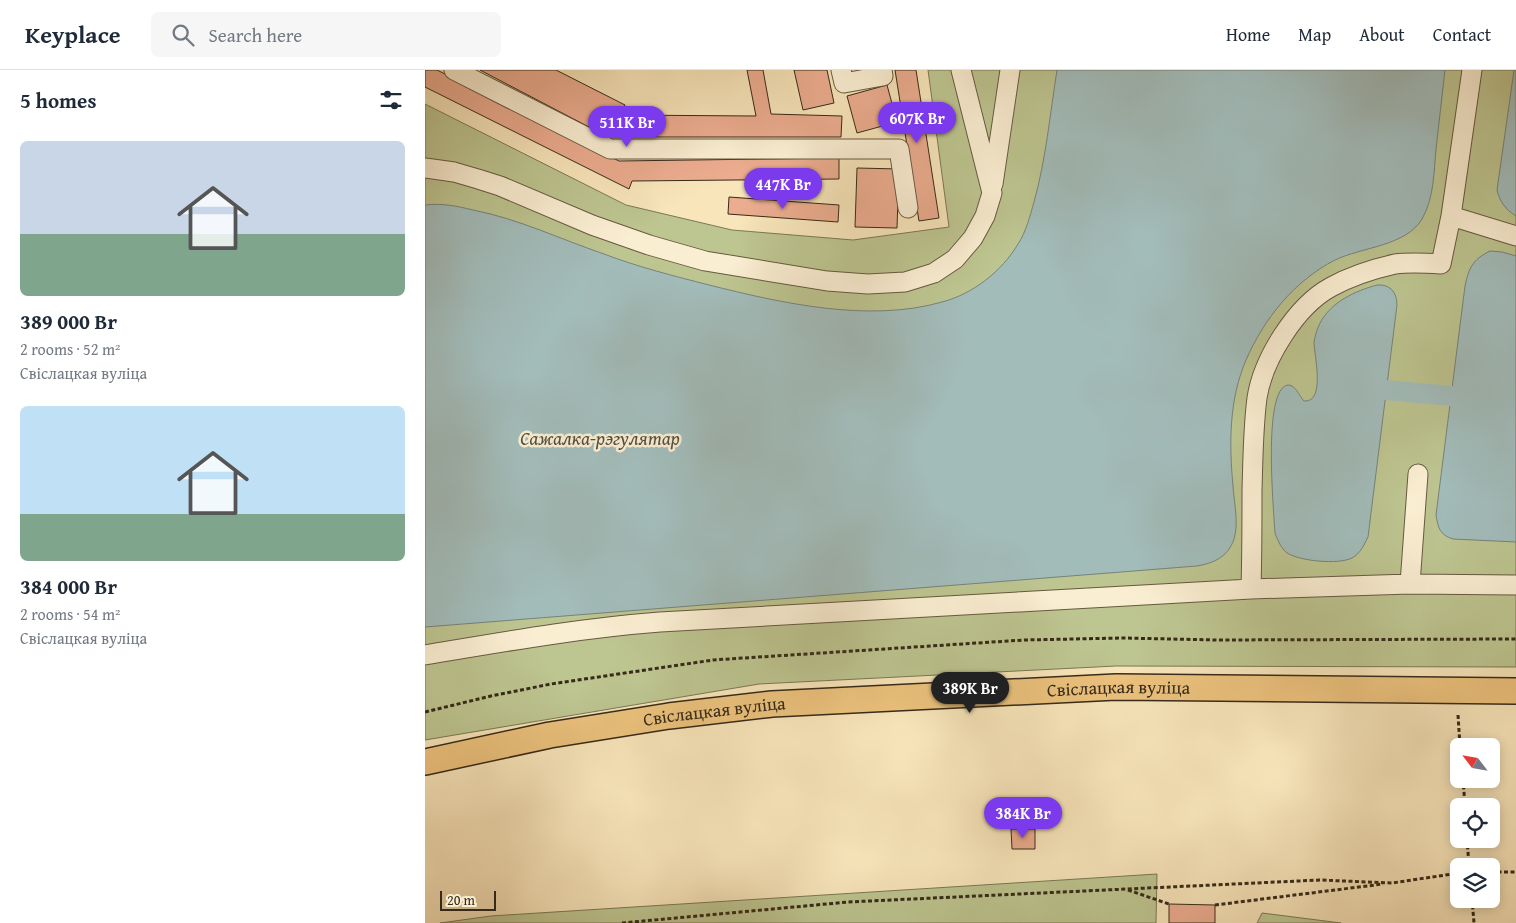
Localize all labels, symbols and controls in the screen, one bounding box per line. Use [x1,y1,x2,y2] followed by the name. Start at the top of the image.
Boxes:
[151,12,501,57] search box
[25,17,121,52] text: Keyplace
[169,21,197,49] icon: search
[209,21,302,49] text: Search here
[1226,21,1270,48] text: Home
[1298,21,1331,48] text: Map
[1359,21,1405,48] text: About
[1433,21,1491,48] text: Contact
[20,85,96,116] text: 5 homes
[377,86,405,114] icon: filters
[871,102,963,144] pin: 607K Br
[581,106,673,148] pin: 511K Br
[889,106,945,130] text: 607K Br
[599,110,655,134] text: 511K Br
[737,168,829,210] pin: 447K Br
[755,172,811,196] text: 447K Br
[168,173,258,263] icon: home
[20,306,117,337] text: 389 000 Br
[20,337,120,361] text: 2 rooms · 52 m²
[20,361,147,385] text: Свіслацкая вуліца
[520,424,680,452] water label: Сажалка-рэгулятар
[168,438,258,528] icon: home
[20,571,117,602] text: 384 000 Br
[20,602,120,626] text: 2 rooms · 54 m²
[20,626,147,650] text: Свіслацкая вуліца
[924,672,1016,714] pin: 389K Br
[1046,673,1191,703] street label: Свіслацкая вуліца
[942,676,998,700] text: 389K Br
[641,689,787,733] street label: Свіслацкая вуліца
[1450,738,1500,788] north arrow
[1450,738,1500,908] map controls
[977,796,1069,839] pin: 384K Br
[1450,798,1500,848] button: locate
[995,801,1051,825] text: 384K Br
[1450,858,1500,908] button: layers
[440,888,496,911] scale bar
[447,890,475,910] text: 20 m

